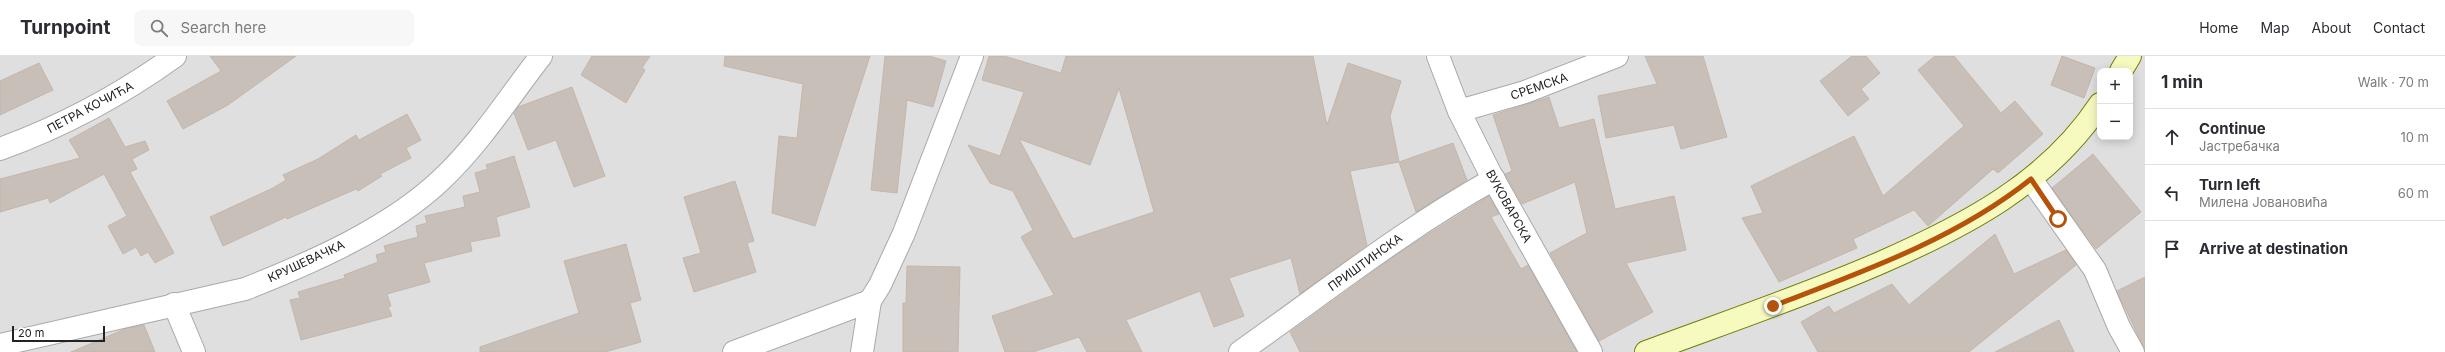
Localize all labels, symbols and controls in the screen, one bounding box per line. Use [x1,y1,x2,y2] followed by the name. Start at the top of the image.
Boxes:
[134,10,414,46] search box
[20,16,110,39] text: Turnpoint
[148,17,170,39] icon: search
[180,18,266,37] text: Search here
[2199,19,2238,36] text: Home
[2260,19,2290,36] text: Map
[2312,19,2351,36] text: About
[2373,19,2425,36] text: Contact
[2097,68,2133,140] map controls
[2097,68,2133,104] button: +
[1508,69,1570,103] street label: СРЕМСКА
[2161,72,2203,92] text: 1 min
[2358,74,2429,90] text: Walk · 70 m
[44,78,136,136] street label: ПЕТРА КОЧИЋА
[2097,104,2133,140] button: −
[2199,119,2266,138] text: Continue
[2161,126,2183,148] icon: ahead
[2400,129,2429,145] text: 10 m
[2199,138,2280,154] text: Јастребачка
[1483,167,1535,245] street label: ВУКОВАРСКА
[2199,175,2260,194] text: Turn left
[2161,182,2183,204] icon: left
[2398,185,2429,201] text: 60 m
[2199,194,2328,210] text: Милена Јовановића
[2049,210,2067,228] route start
[1325,230,1405,294] street label: ПРИШТИНСКА
[265,237,347,285] street label: КРУШЕВАЧКА
[2161,238,2183,260] icon: arrive
[2199,239,2348,258] text: Arrive at destination
[1764,297,1782,315] route end
[12,324,105,343] scale bar
[18,326,44,340] text: 20 m

